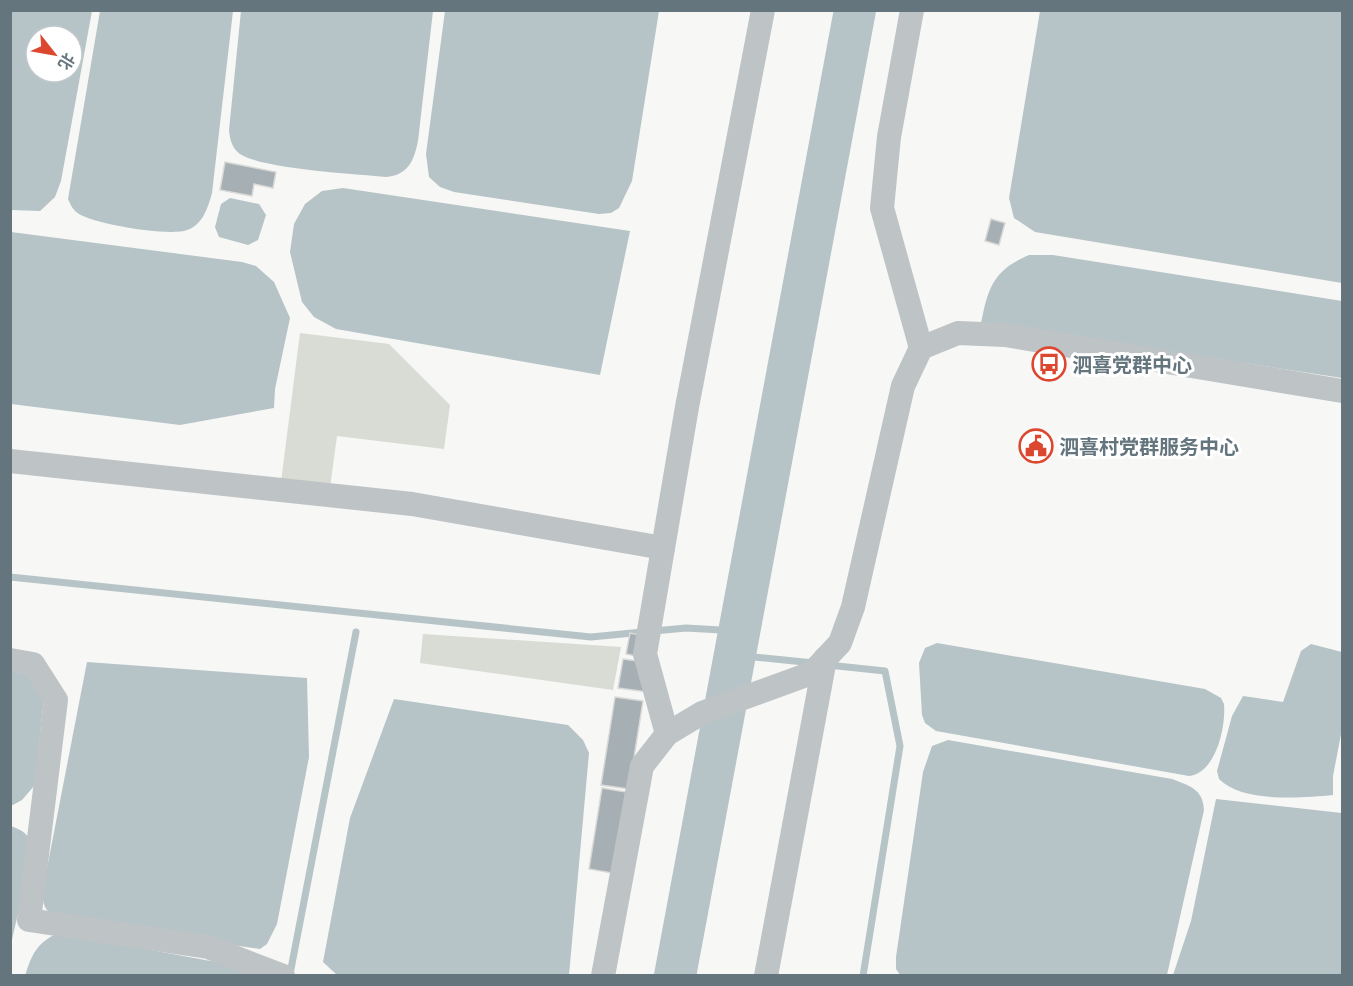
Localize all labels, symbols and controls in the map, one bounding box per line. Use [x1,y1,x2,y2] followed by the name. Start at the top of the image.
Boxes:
[24,24,84,84] north arrow
[54,50,80,74] text: 北
[1031,346,1067,382] bus stop icon: 泗喜党群中心
[1072,351,1192,378] place label: 泗喜党群中心
[1018,428,1054,464] public building icon: 泗喜村党群服务中心
[1059,433,1239,460] place label: 泗喜村党群服务中心

